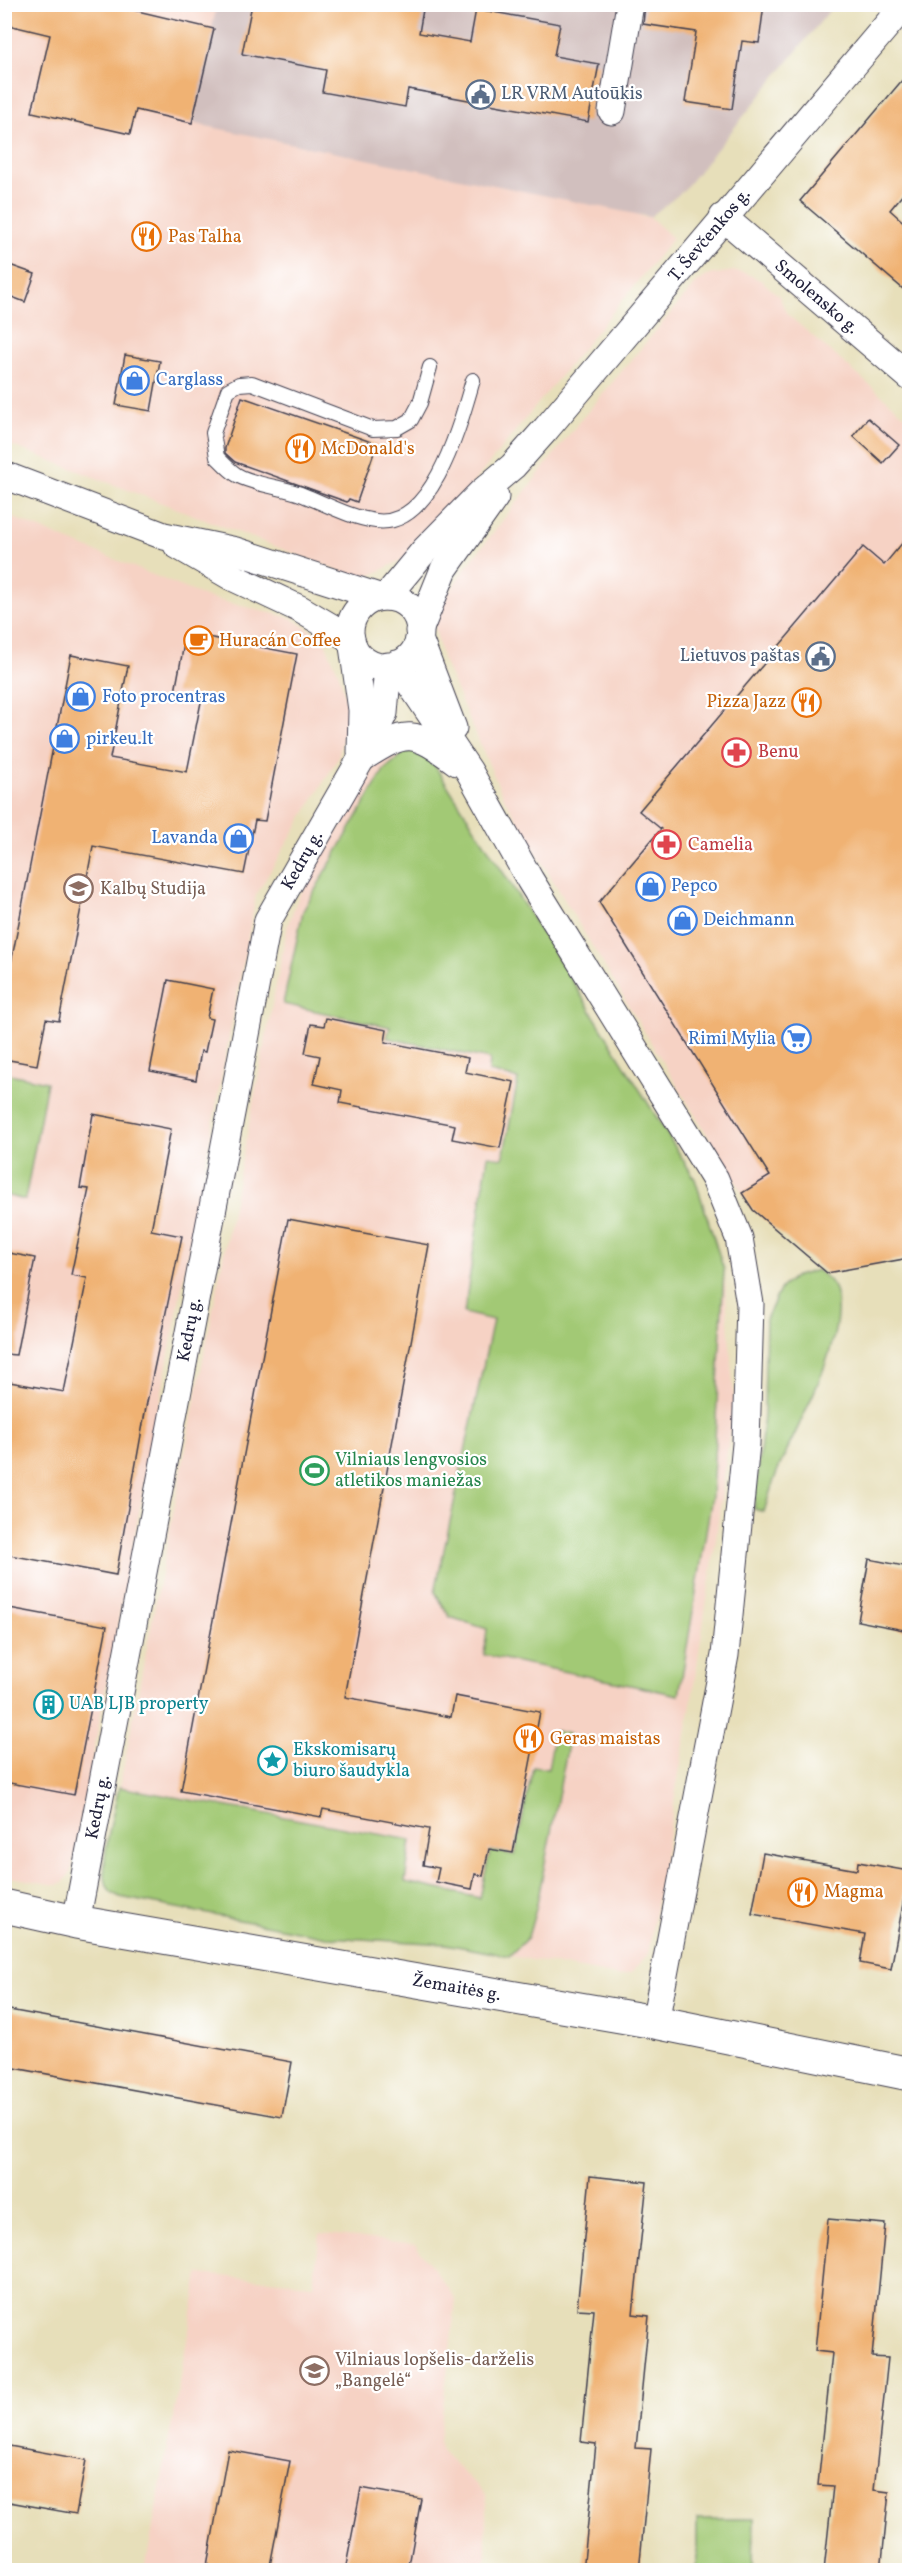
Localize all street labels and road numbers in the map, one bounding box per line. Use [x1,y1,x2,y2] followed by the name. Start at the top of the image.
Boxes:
[663,183,757,288] street label: T. Ševčenkos g.
[769,254,864,340] street label: Smolensko g.
[275,826,329,895] street label: Kedrų g.
[171,1296,208,1364] street label: Kedrų g.
[80,1773,116,1841] street label: Kedrų g.
[410,1968,503,2008] street label: Žemaitės g.

